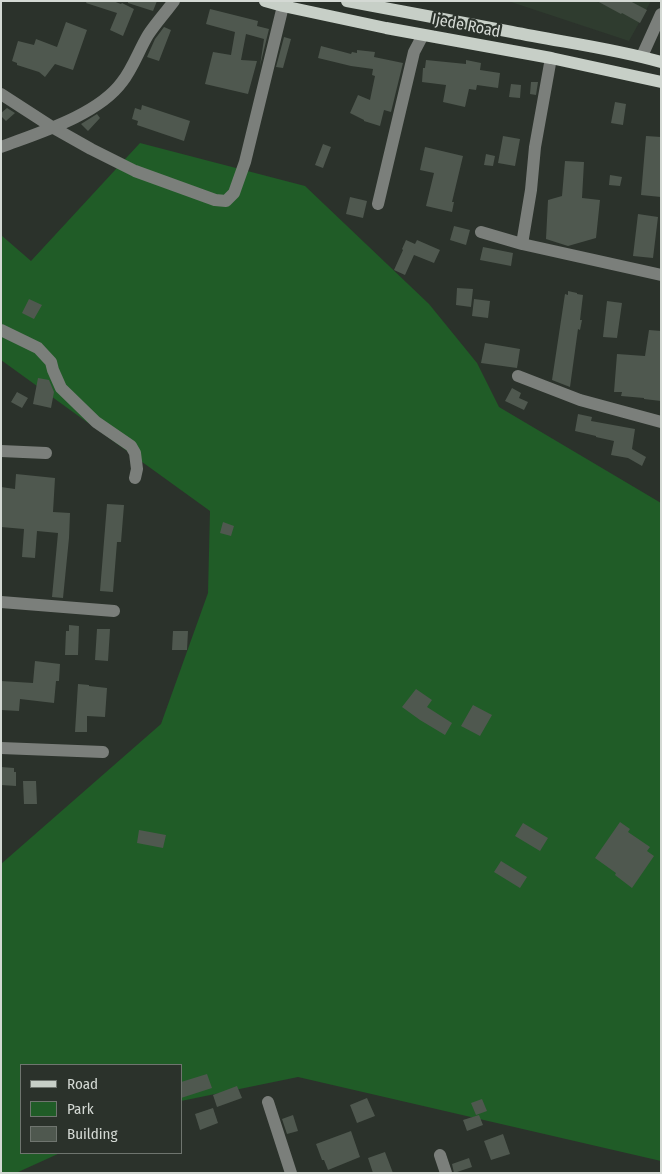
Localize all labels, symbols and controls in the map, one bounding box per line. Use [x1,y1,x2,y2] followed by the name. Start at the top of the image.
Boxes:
[430,10,502,42] street label: Ijede Road
[20,1064,182,1154] legend
[67,1075,98,1093] text: Road
[67,1100,94,1118] text: Park
[67,1125,118,1143] text: Building

